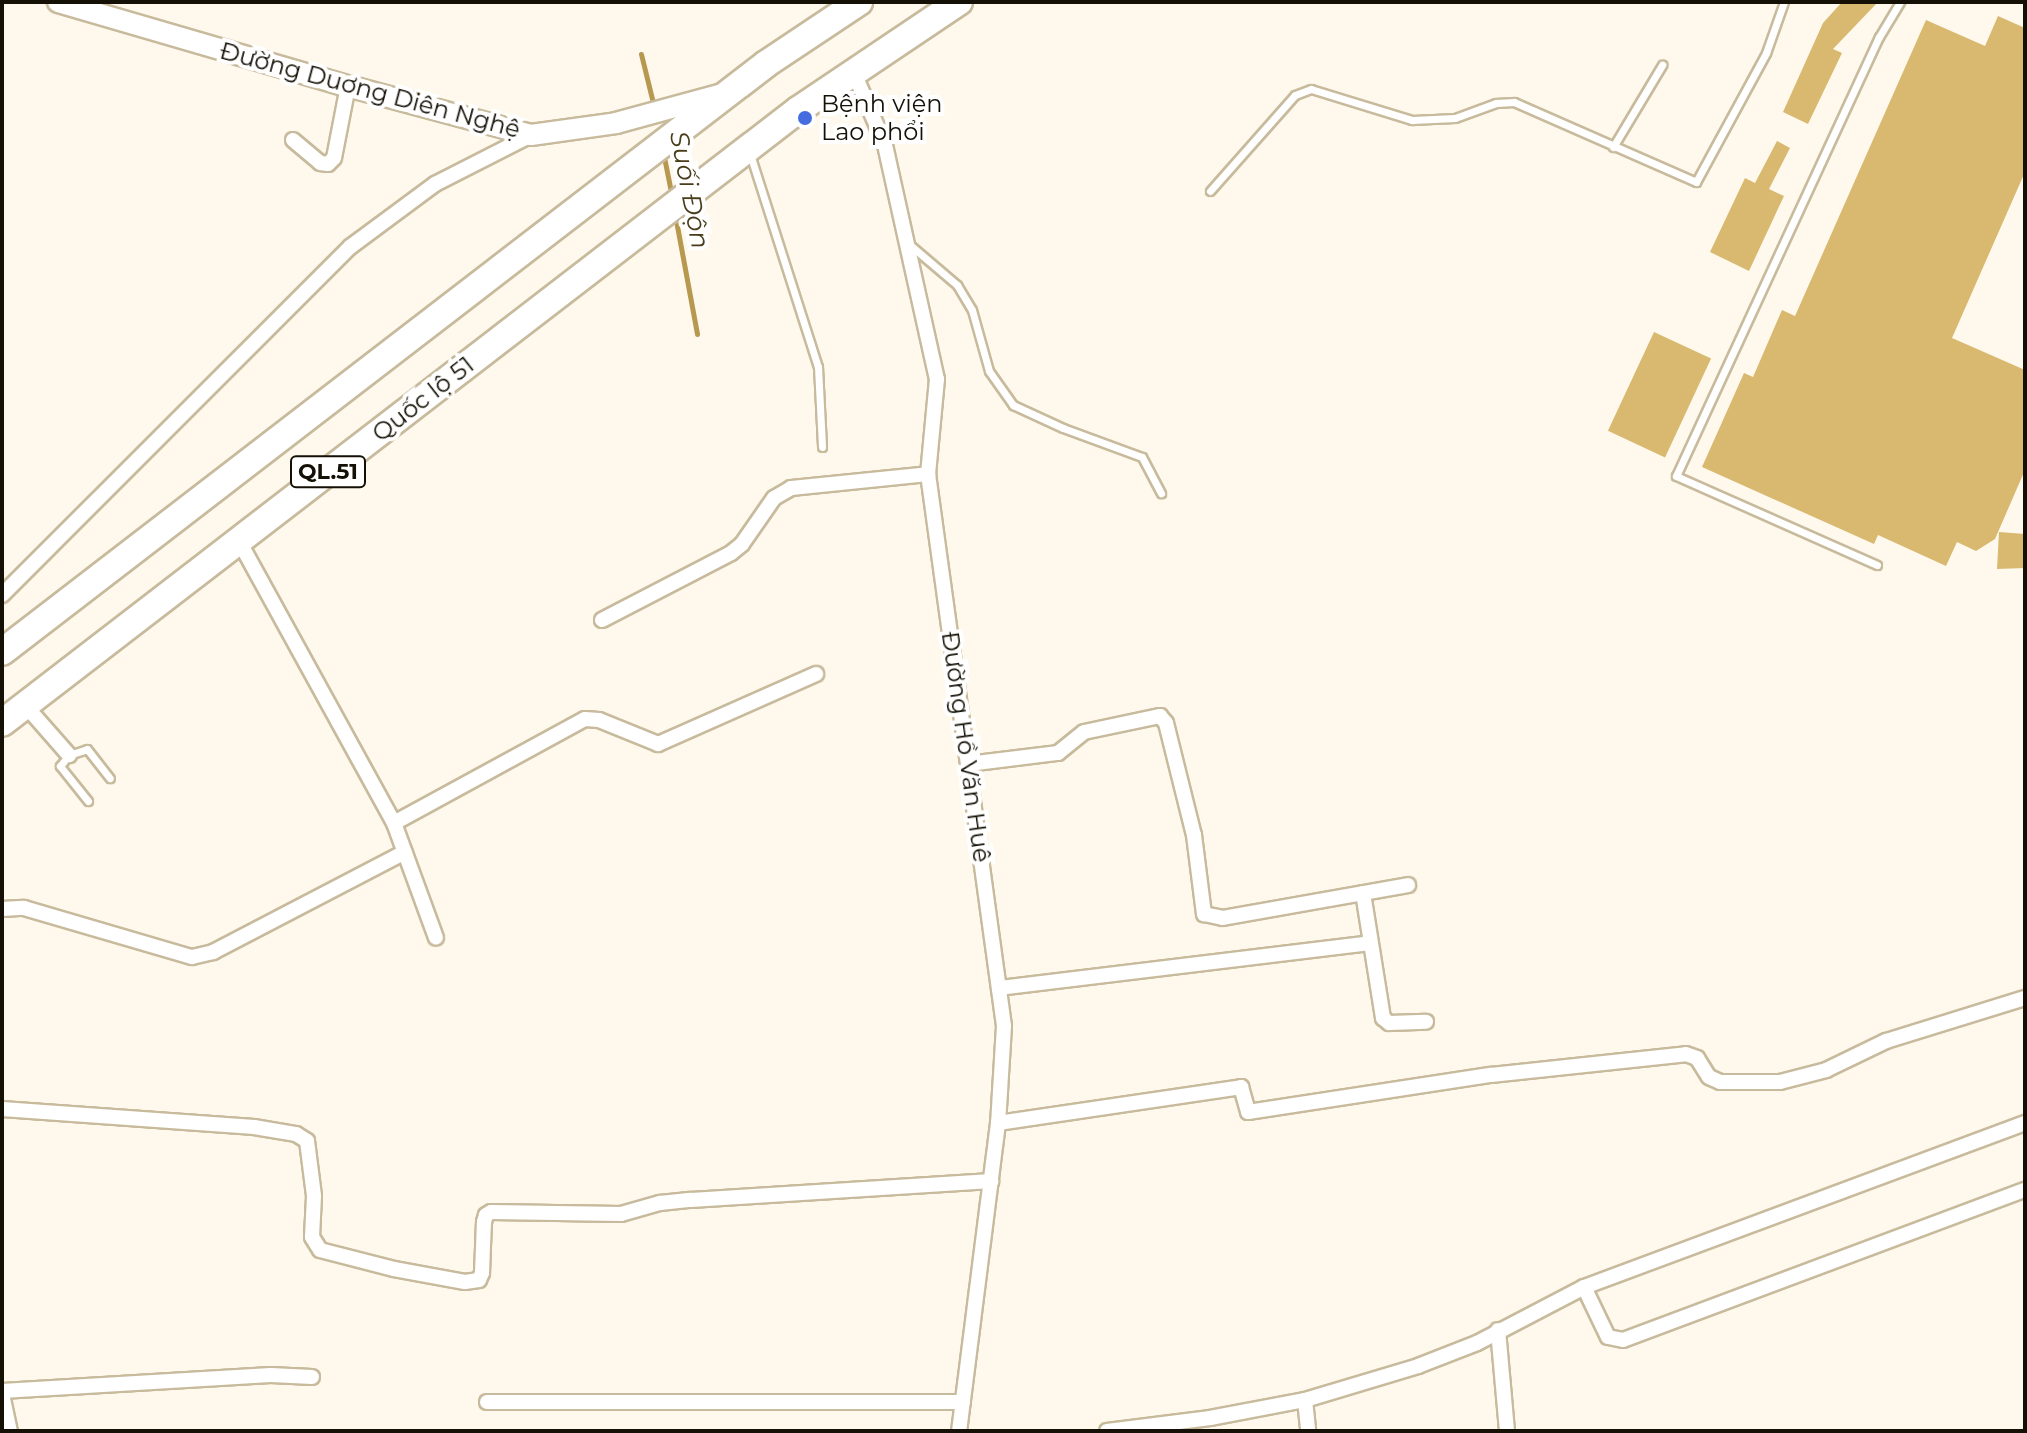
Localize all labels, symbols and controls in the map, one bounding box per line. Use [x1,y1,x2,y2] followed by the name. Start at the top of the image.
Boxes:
[217,36,523,144] street label: Đường Duơng Diên Nghệ
[821,90,943,146] place label: Bệnh viện Lao phổi
[796,109,814,127] marker: Bệnh viện Lao phổi
[662,129,716,251] water label: Suối Độn
[366,350,480,448] street label: Quốc lộ 51
[290,454,366,490] road number: QL.51
[936,630,996,864] street label: Đường Hồ Văn Huê

